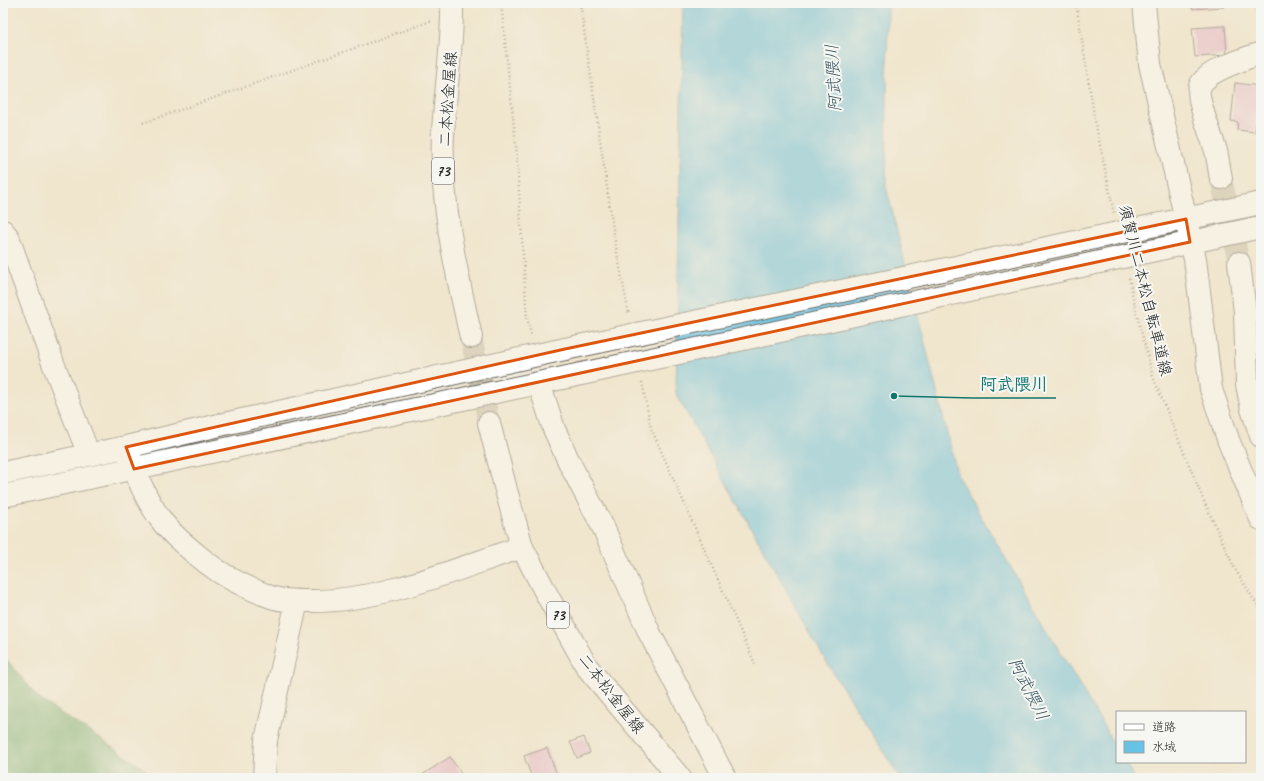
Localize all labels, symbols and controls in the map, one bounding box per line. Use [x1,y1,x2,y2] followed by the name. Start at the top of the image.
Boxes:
[821,43,846,112] water label: 阿武隈川
[435,50,461,148] street label: 二本松金屋線
[432,158,454,184] road number: 73
[1114,202,1176,378] street label: 須賀川二本松自転車道線
[972,369,1056,398] callout: 阿武隈川
[980,374,1048,395] text: 阿武隈川
[547,602,569,628] road number: 73
[574,650,649,738] street label: 二本松金屋線
[1004,654,1053,724] water label: 阿武隈川
[1116,711,1246,763] legend
[1152,719,1176,735] text: 道路
[1152,739,1176,755] text: 水域

